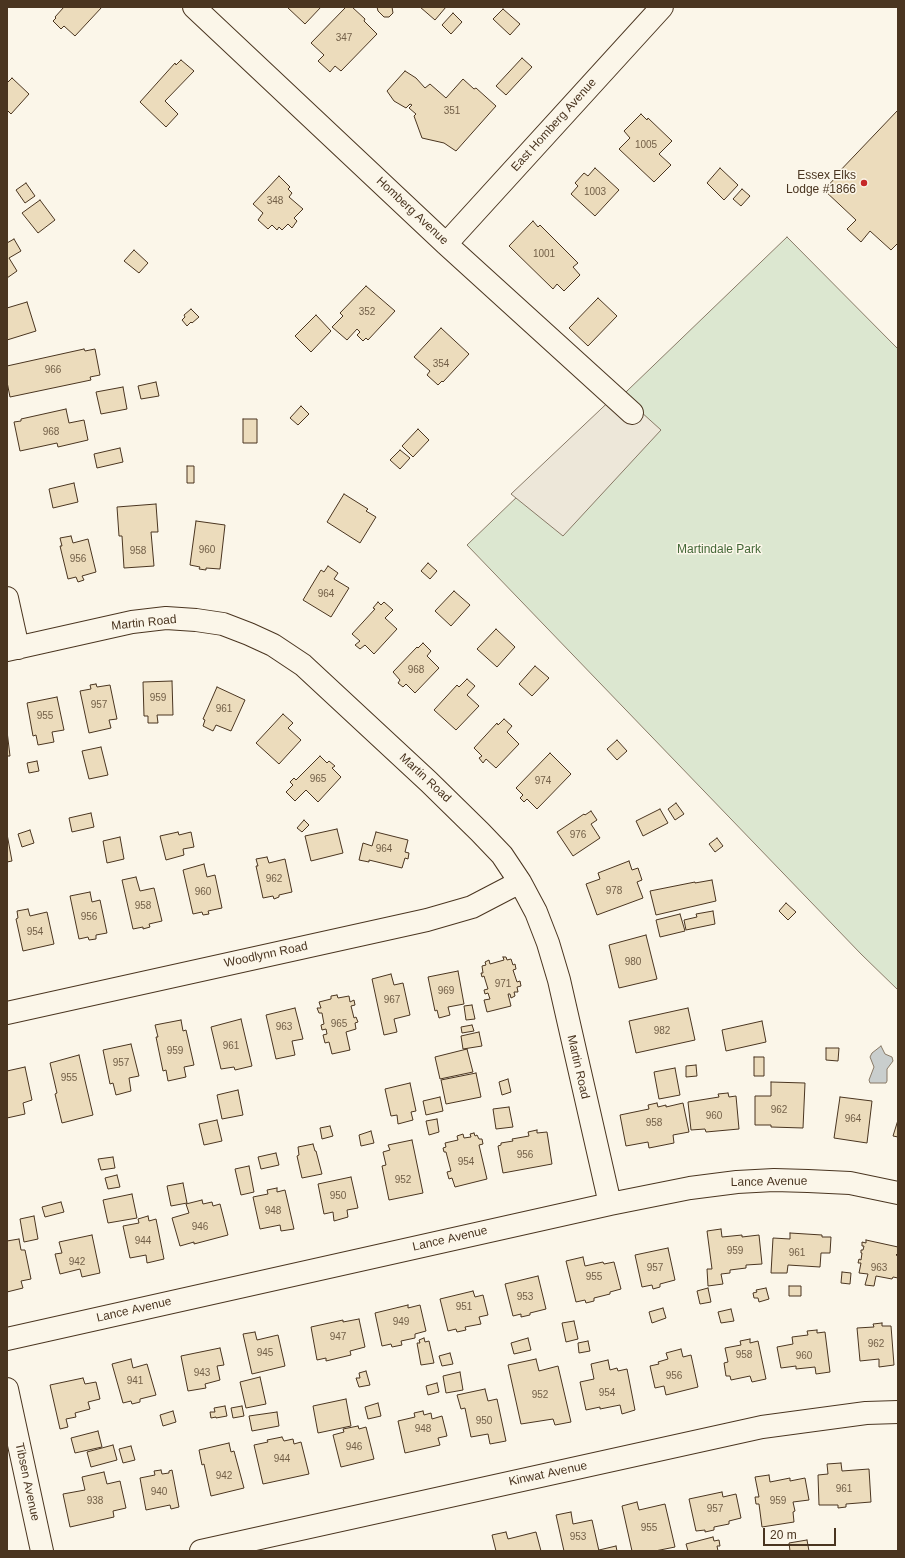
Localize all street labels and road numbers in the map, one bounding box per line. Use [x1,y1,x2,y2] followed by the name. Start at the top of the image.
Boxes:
[508,75,600,175] street label: East Homberg Avenue
[373,174,451,248] street label: Homberg Avenue
[111,612,177,634] street label: Martin Road
[396,750,454,806] street label: Martin Road
[223,939,309,971] street label: Woodlynn Road
[564,1034,592,1100] street label: Martin Road
[731,1174,807,1190] street label: Lance Avenue
[411,1223,489,1255] street label: Lance Avenue
[95,1294,173,1326] street label: Lance Avenue
[12,1442,42,1522] street label: Tibsen Avenue
[507,1459,589,1489] street label: Kinwat Avenue

